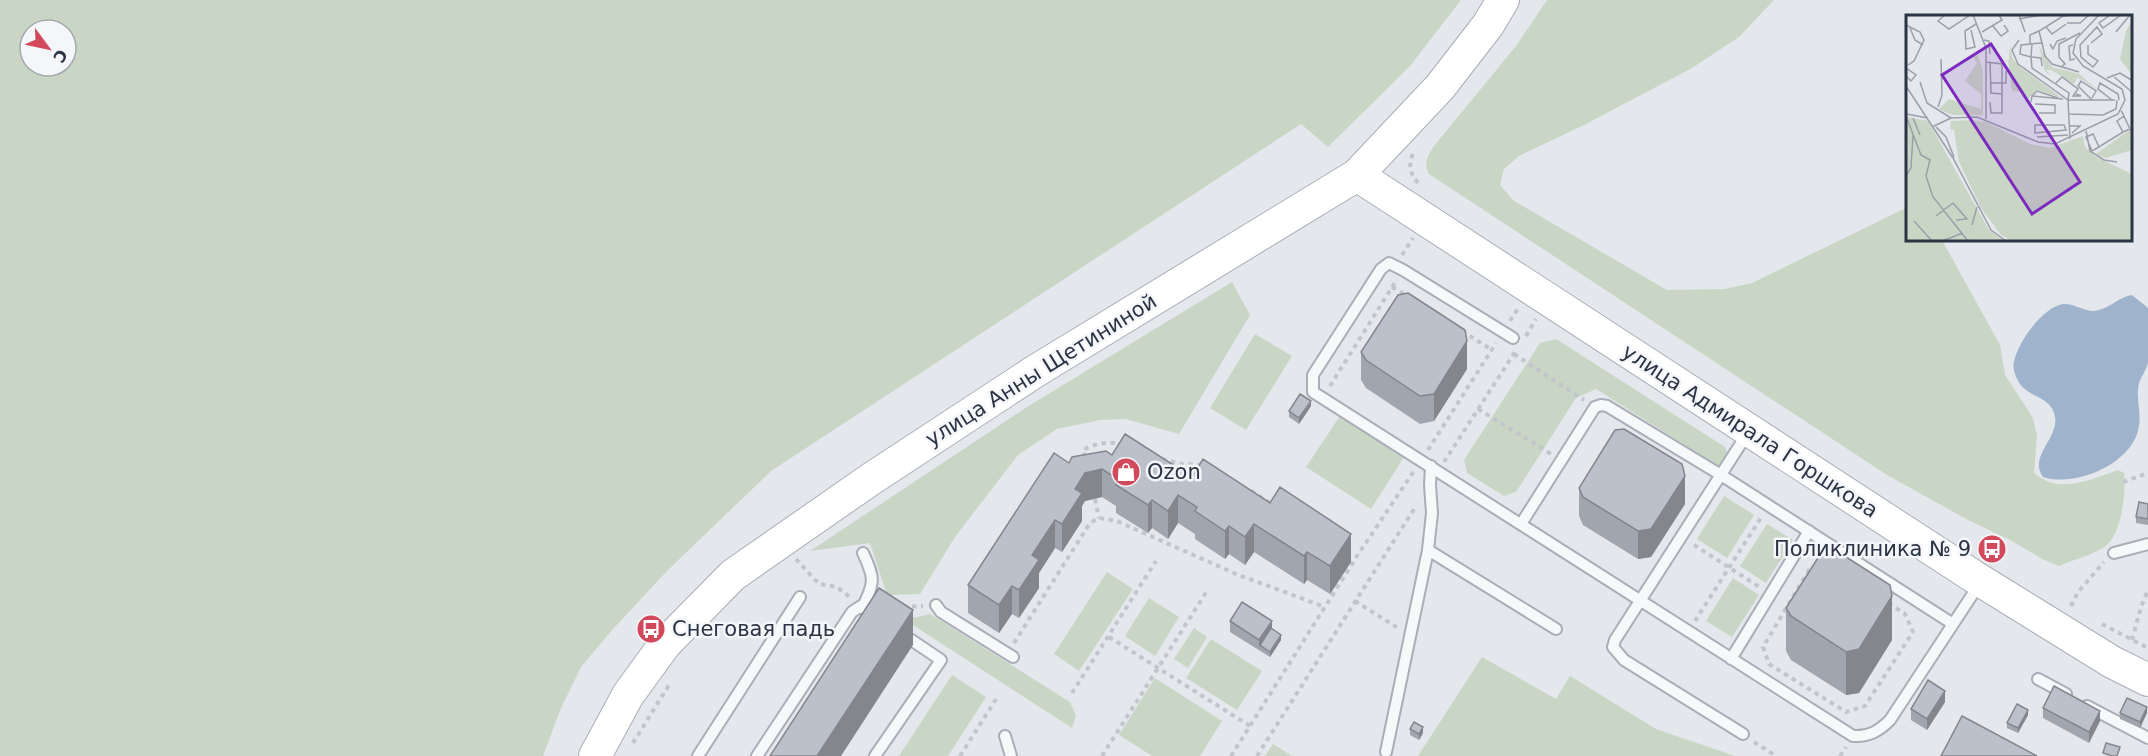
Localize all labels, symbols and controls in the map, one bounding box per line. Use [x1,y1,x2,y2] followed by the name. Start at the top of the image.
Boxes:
[1906,15,2133,242] inset map
[18,18,78,78] north arrow
[49,46,71,66] text: С
[921,289,1161,451] street label: улица Анны Щетининой
[1618,339,1882,523] street label: улица Адмирала Горшкова
[1110,456,1142,488] shop icon: Ozon
[1147,460,1201,484] place label: Ozon
[1976,533,2008,565] bus stop icon: Поликлиника № 9
[1774,537,1971,561] place label: Поликлиника № 9
[635,613,667,645] bus stop icon: Снеговая падь
[672,617,835,641] place label: Снеговая падь

